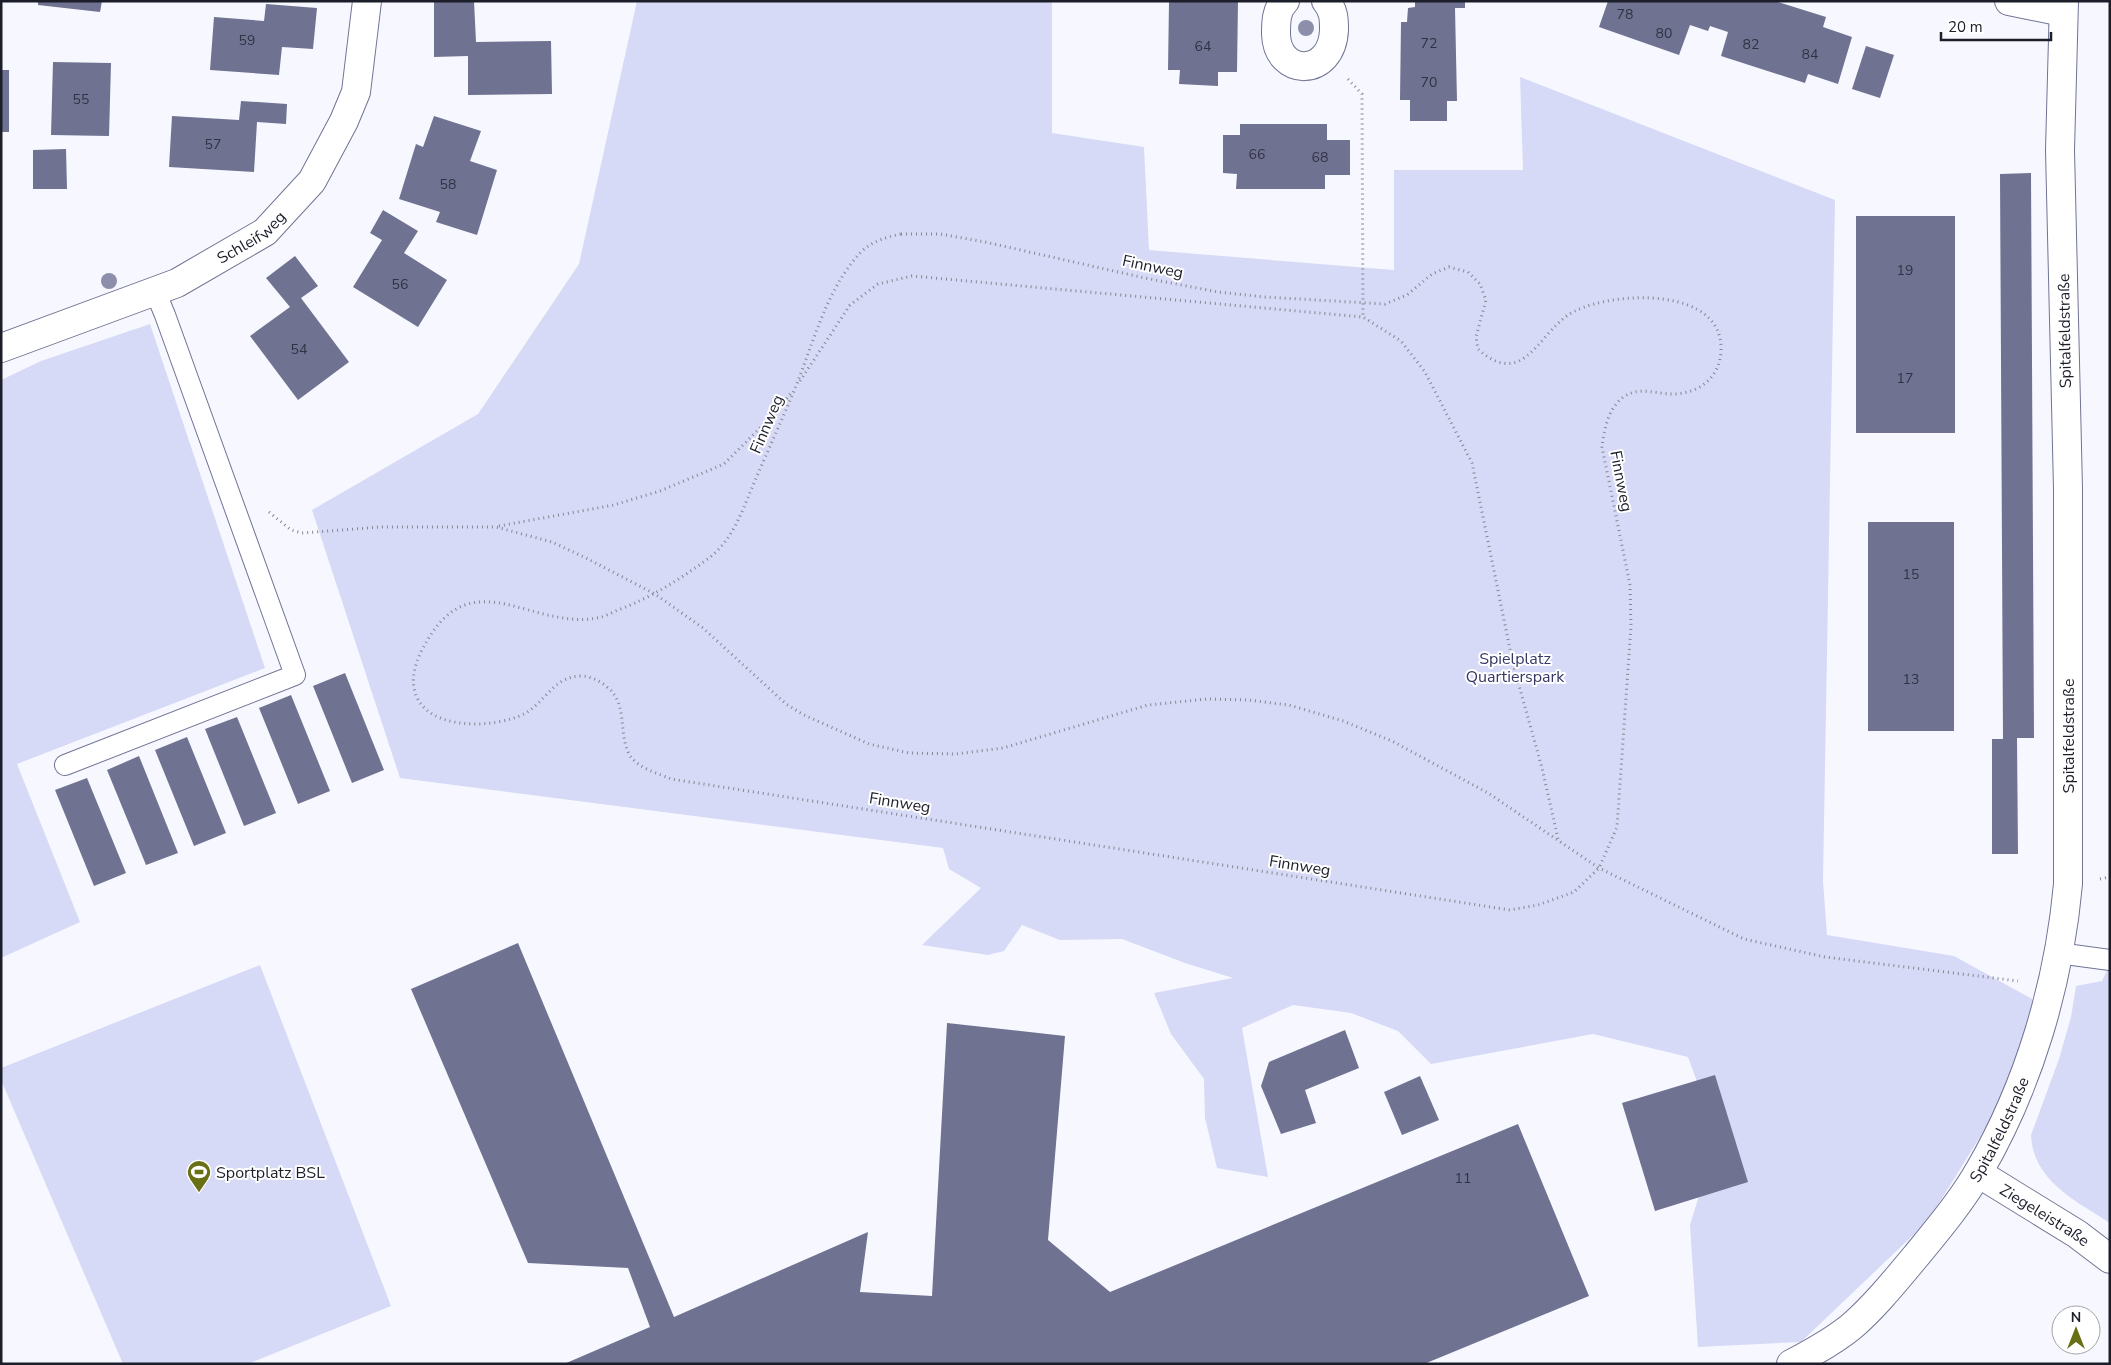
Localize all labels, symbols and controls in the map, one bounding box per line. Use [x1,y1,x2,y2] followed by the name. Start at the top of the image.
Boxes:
[1617,5,1633,24] house number: 78
[1941,10,2051,42] scale bar
[1948,17,1983,37] text: 20 m
[1656,24,1672,43] house number: 80
[239,31,255,50] house number: 59
[1421,34,1437,53] house number: 72
[1743,35,1759,54] house number: 82
[1195,37,1211,56] house number: 64
[1802,45,1818,64] house number: 84
[1421,73,1437,92] house number: 70
[73,90,89,109] house number: 55
[205,135,221,154] house number: 57
[1249,145,1265,164] house number: 66
[1312,148,1328,167] house number: 68
[440,175,456,194] house number: 58
[213,206,291,270] street label: Schleifweg
[1120,250,1185,284] street label: Finnweg
[1897,261,1913,280] house number: 19
[2053,273,2077,389] street label: Spitalfeldstraße
[392,275,408,294] house number: 56
[291,340,307,359] house number: 54
[1897,369,1913,388] house number: 17
[745,392,789,457] street label: Finnweg
[1604,449,1638,514] street label: Finnweg
[1903,565,1919,584] house number: 15
[1466,648,1565,688] park label: Spielplatz Quartierspark
[1903,670,1919,689] house number: 13
[2058,679,2080,793] street label: Spitalfeldstraße
[868,787,932,819] street label: Finnweg
[1268,850,1332,882] street label: Finnweg
[1965,1074,2035,1187] street label: Spitalfeldstraße
[186,1159,212,1193] sports icon: Sportplatz BSL
[216,1162,325,1184] place label: Sportplatz BSL
[1455,1169,1471,1188] house number: 11
[1995,1179,2094,1252] street label: Ziegeleistraße
[2051,1305,2101,1355] north arrow
[2071,1308,2081,1327] text: N

